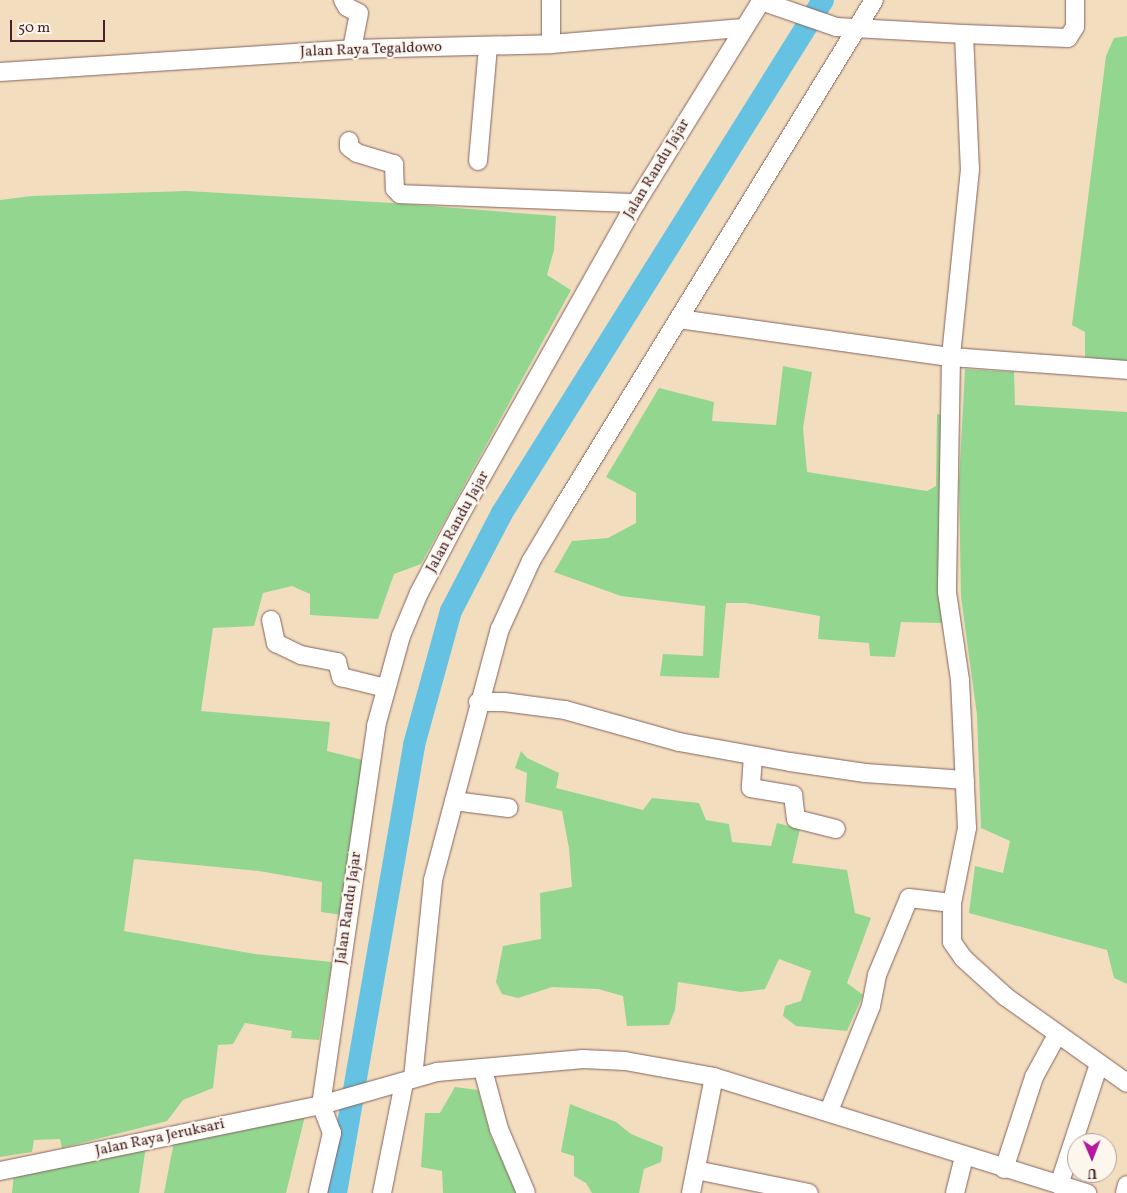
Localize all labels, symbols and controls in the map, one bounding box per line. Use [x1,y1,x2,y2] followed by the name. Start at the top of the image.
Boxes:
[12,10,108,42] scale bar
[18,18,50,39] text: 50 m
[300,39,442,61] street label: Jalan Raya Tegaldowo
[620,116,694,222] street label: Jalan Randu Jajar
[423,468,493,576] street label: Jalan Randu Jajar
[332,851,366,965] street label: Jalan Randu Jajar
[94,1115,226,1161] street label: Jalan Raya Jeruksari
[1067,1133,1117,1183] north arrow
[1087,1163,1097,1182] text: U

